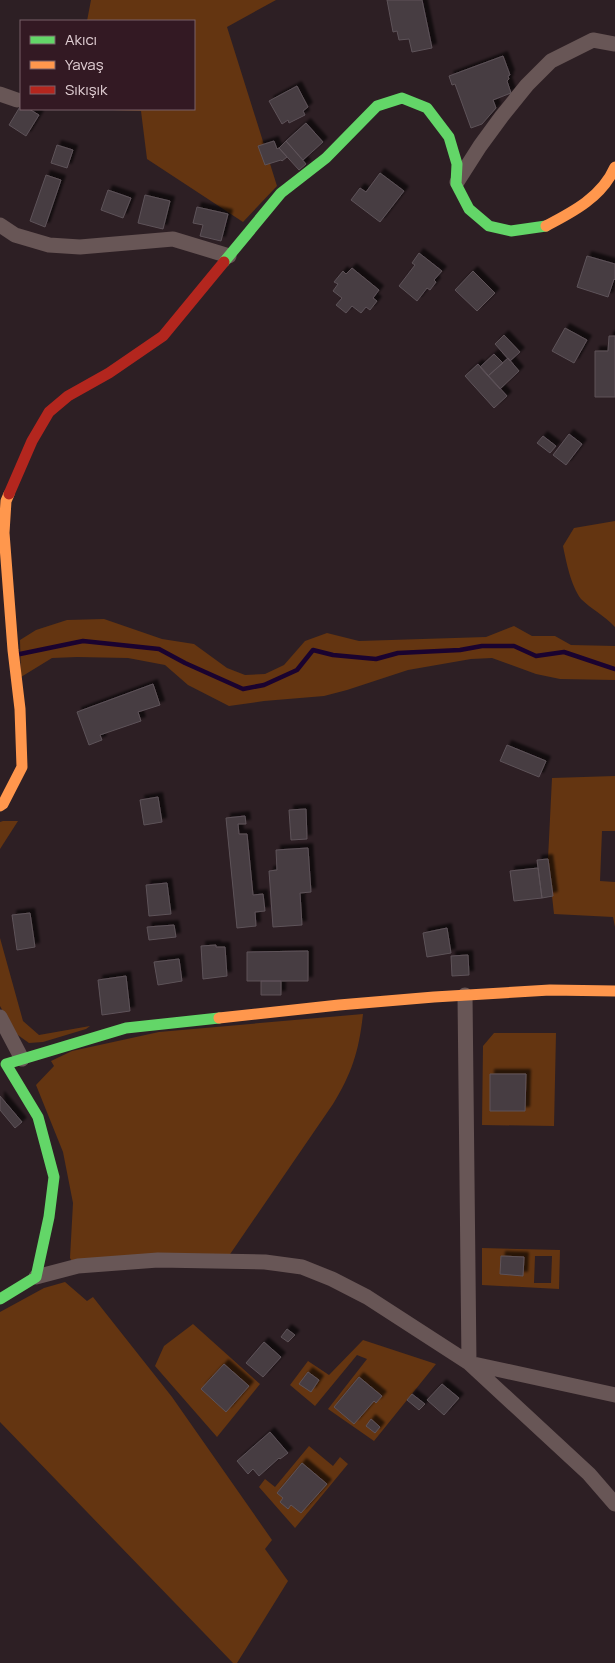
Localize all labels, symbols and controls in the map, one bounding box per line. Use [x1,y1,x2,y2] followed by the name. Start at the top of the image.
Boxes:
[20,20,195,110] legend
[65,29,97,50] text: Akıcı
[65,54,104,75] text: Yavaş
[65,79,108,100] text: Sıkışık

